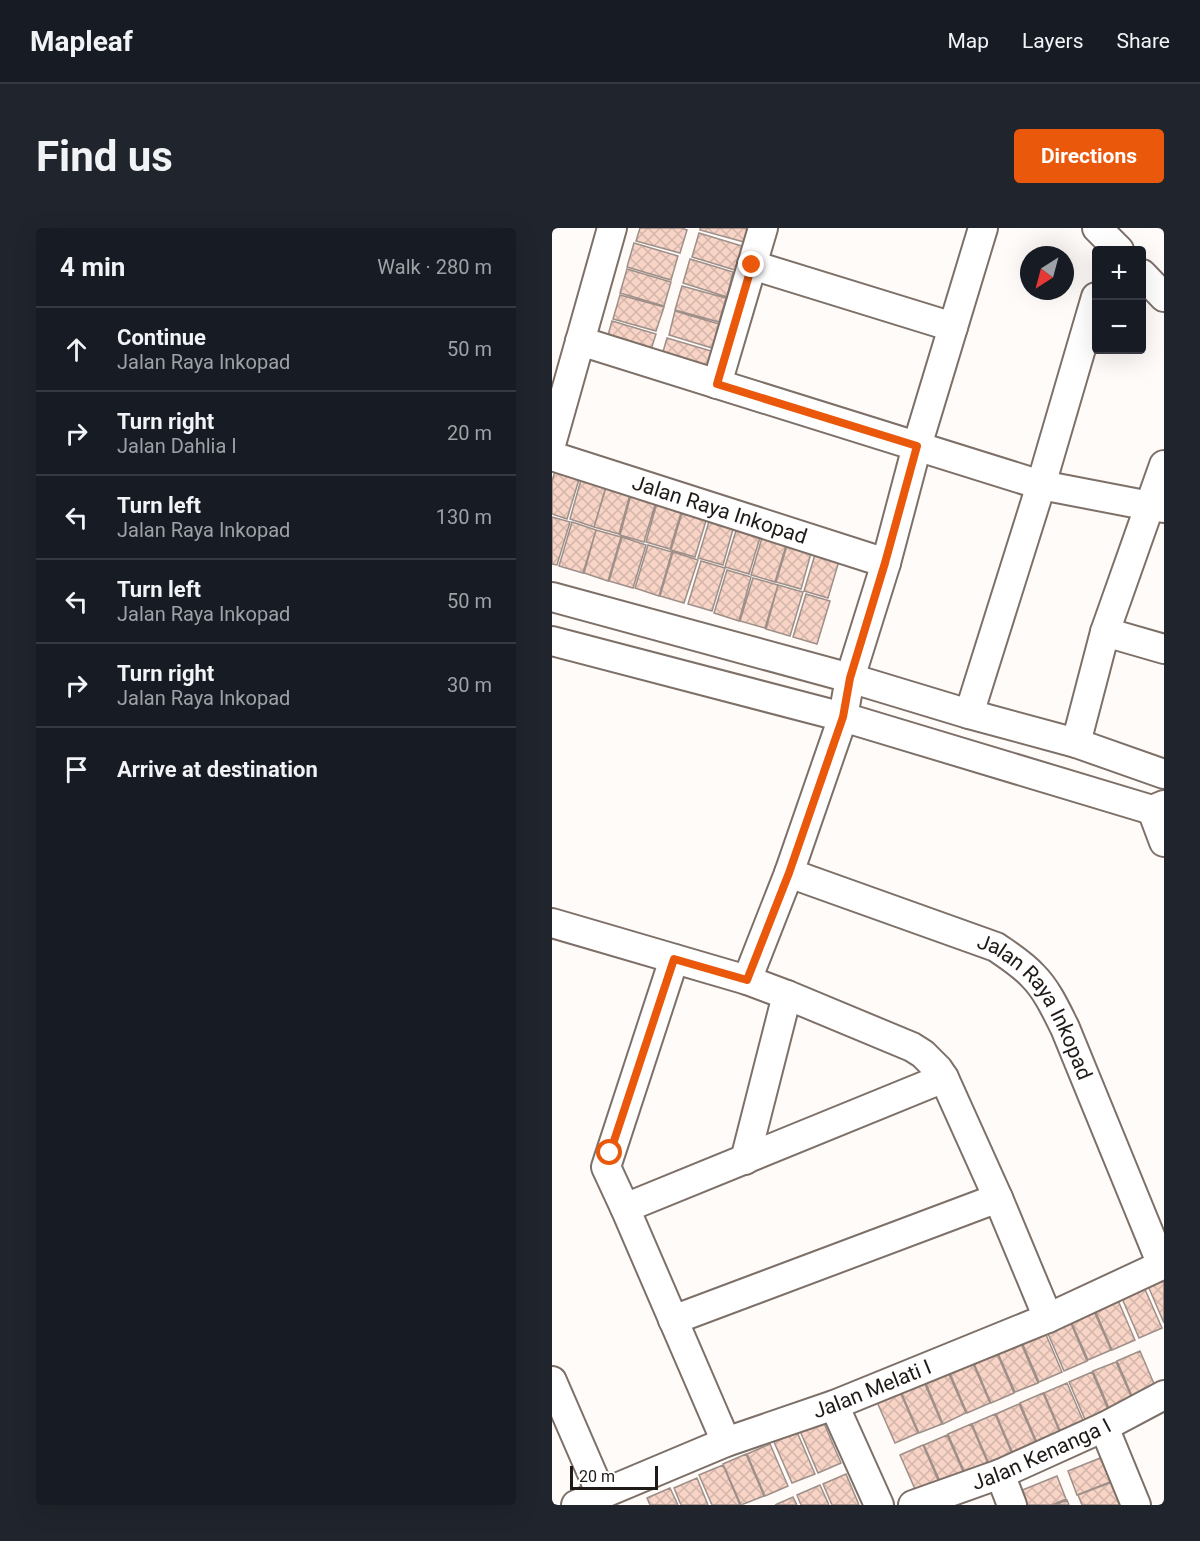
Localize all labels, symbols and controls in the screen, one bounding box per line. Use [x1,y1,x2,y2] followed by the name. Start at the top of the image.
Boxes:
[30,25,133,58] text: Mapleaf
[947,29,989,53] text: Map
[1022,29,1083,53] text: Layers
[1116,29,1170,53] text: Share
[1014,129,1164,183] button: Directions
[36,132,173,181] text: Find us
[1020,246,1074,300] north arrow
[1092,246,1146,354] map controls
[1092,246,1146,300] button: +
[738,251,764,277] route end
[60,252,125,282] text: 4 min
[377,255,492,279] text: Walk · 280 m
[1092,300,1146,354] button: −
[117,325,206,350] text: Continue
[60,333,93,366] icon: ahead
[447,337,492,361] text: 50 m
[117,350,290,374] text: Jalan Raya Inkopad
[117,409,214,434] text: Turn right
[60,417,93,450] icon: right
[447,421,492,445] text: 20 m
[117,434,237,458] text: Jalan Dahlia I
[629,470,810,549] street label: Jalan Raya Inkopad
[117,493,201,518] text: Turn left
[60,501,93,534] icon: left
[436,505,492,529] text: 130 m
[117,518,290,542] text: Jalan Raya Inkopad
[117,577,201,602] text: Turn left
[60,585,93,618] icon: left
[447,589,492,613] text: 50 m
[117,602,290,626] text: Jalan Raya Inkopad
[117,661,214,686] text: Turn right
[60,669,93,702] icon: right
[447,673,492,697] text: 30 m
[117,686,290,710] text: Jalan Raya Inkopad
[60,753,93,786] icon: arrive
[117,757,318,782] text: Arrive at destination
[974,929,1097,1083] street label: Jalan Raya Inkopad
[596,1139,622,1165] route start
[810,1355,935,1423] street label: Jalan Melati I
[969,1414,1115,1495] street label: Jalan Kenanga I
[570,1463,658,1490] scale bar
[579,1467,615,1486] text: 20 m

